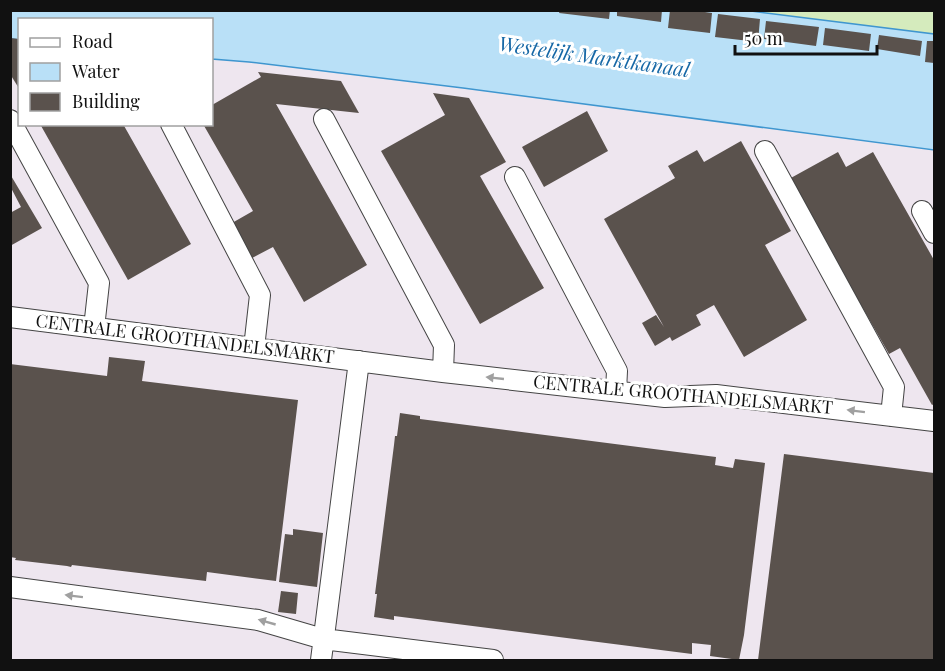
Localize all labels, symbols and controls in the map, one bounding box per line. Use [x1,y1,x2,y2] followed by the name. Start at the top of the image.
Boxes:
[18,18,213,126] legend
[735,18,878,56] scale bar
[744,26,783,50] text: 50 m
[72,29,113,53] text: Road
[497,29,693,82] water label: Westelijk Marktkanaal
[71,59,120,83] text: Water
[72,89,140,113] text: Building
[34,308,336,368] street label: CENTRALE GROOTHANDELSMARKT
[532,369,834,419] street label: CENTRALE GROOTHANDELSMARKT
[485,373,504,383] one-way arrow
[846,407,865,416] one-way arrow
[65,591,84,600] one-way arrow
[258,617,276,626] one-way arrow

